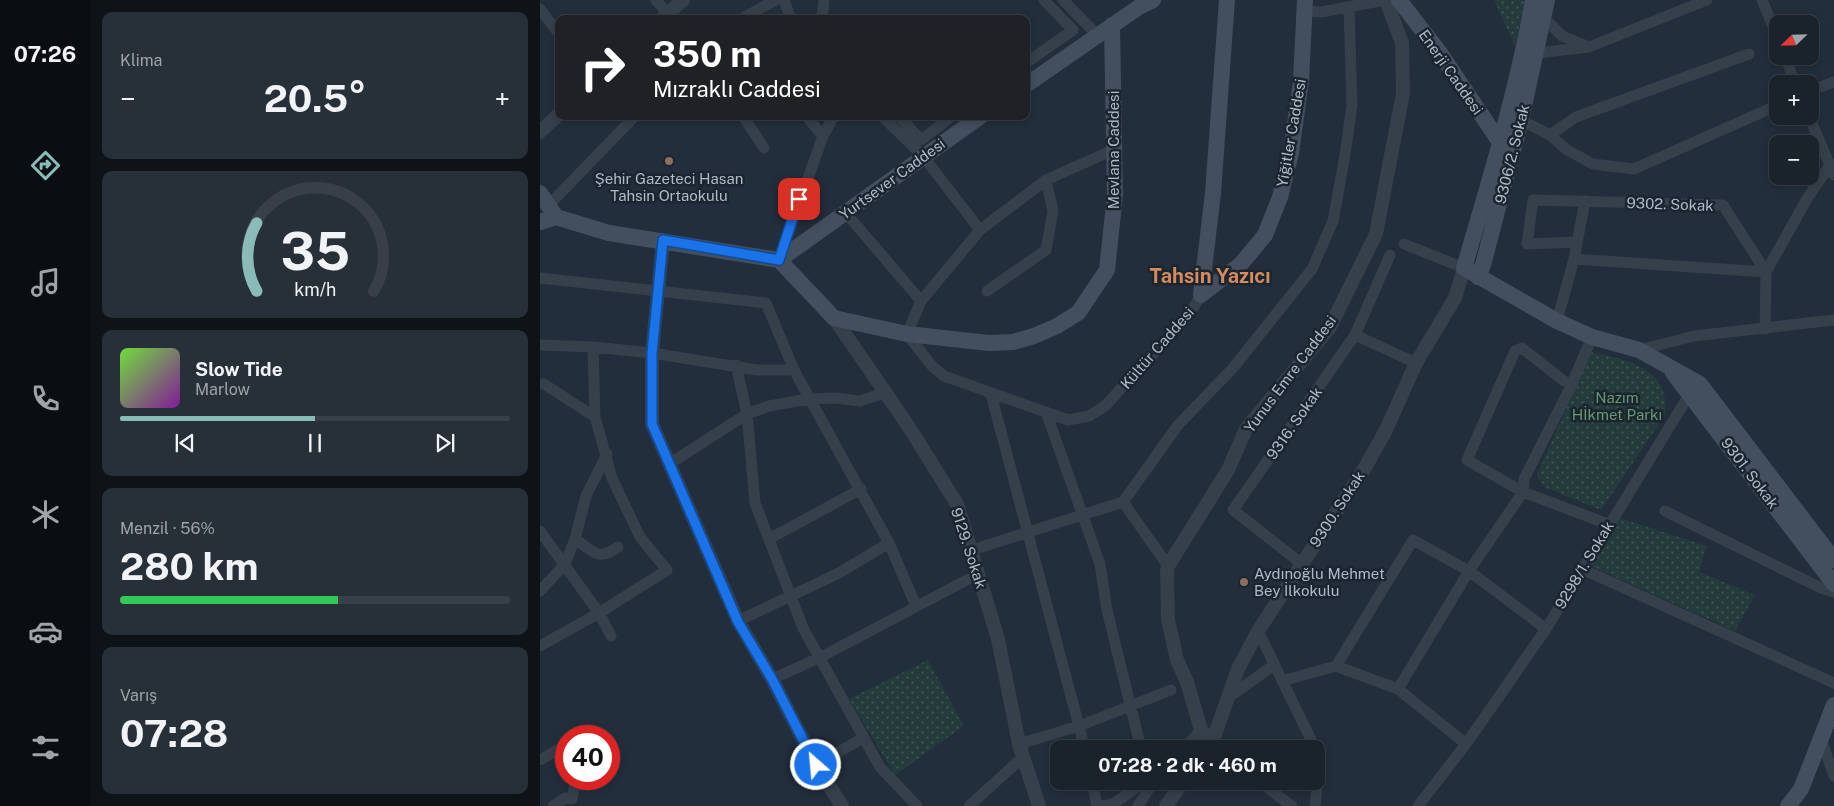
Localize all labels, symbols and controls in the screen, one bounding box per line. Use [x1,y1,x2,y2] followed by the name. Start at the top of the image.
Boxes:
[1769,15,1819,65] north arrow
[1769,15,1819,185] map controls
[1415,26,1487,118] street label: Enerji Caddesi
[653,34,762,75] text: 350 m
[570,35,635,100] icon: right
[14,41,76,67] text: 07:26
[120,51,162,70] text: Klima
[1769,75,1819,125] button: +
[264,76,366,121] text: 20.5°
[653,76,821,102] text: Mızraklı Caddesi
[1273,78,1309,188] street label: Yiğitler Caddesi
[120,82,136,115] text: −
[494,82,510,115] text: +
[1105,91,1122,209] street label: Mevlana Caddesi
[1491,103,1533,205] street label: 9306/2. Sokak
[836,135,948,223] street label: Yurtsever Caddesi
[1769,135,1819,185] button: −
[28,148,63,183] icon: directions
[663,155,675,167] marker: Şehir Gazeteci Hasan Tahsin Ortaokulu
[595,170,743,204] place label: Şehir Gazeteci Hasan Tahsin Ortaokulu
[778,178,820,220] pin
[785,185,813,213] icon: arrive
[1626,194,1714,214] street label: 9302. Sokak
[280,221,350,282] text: 35
[1150,264,1270,288] district label: Tahsin Yazıcı
[28,265,63,300] icon: music
[294,279,336,300] text: km/h
[1117,304,1197,392] street label: Kültür Caddesi
[1241,312,1339,436] street label: Yunus Emre Caddesi
[195,358,283,380] text: Slow Tide
[195,380,250,399] text: Marlow
[28,381,63,416] icon: phone
[1263,383,1325,463] street label: 9316. Sokak
[1572,389,1662,423] park label: Nazım Hİkmet Parkı
[171,429,199,457] icon: previous
[301,429,329,457] icon: pause
[431,429,459,457] icon: next
[1718,434,1782,512] street label: 9301. Sokak
[1306,468,1368,550] street label: 9300. Sokak
[28,497,63,532] icon: climate
[948,505,990,591] street label: 9129. Sokak
[1551,518,1617,612] street label: 9298/1. Sokak
[120,519,215,538] text: Menzil · 56%
[120,544,259,589] text: 280 km
[1254,565,1385,599] place label: Aydınoğlu Mehmet Bey İlkokulu
[1238,576,1250,588] marker: Aydınoğlu Mehmet Bey İlkokulu
[28,614,63,649] icon: car
[120,686,157,705] text: Varış
[120,711,228,756] text: 07:28
[555,725,620,790] speed limit sign: 40
[28,730,63,765] icon: filters
[789,738,841,790] position arrow
[1098,754,1277,776] text: 07:28 · 2 dk · 460 m

